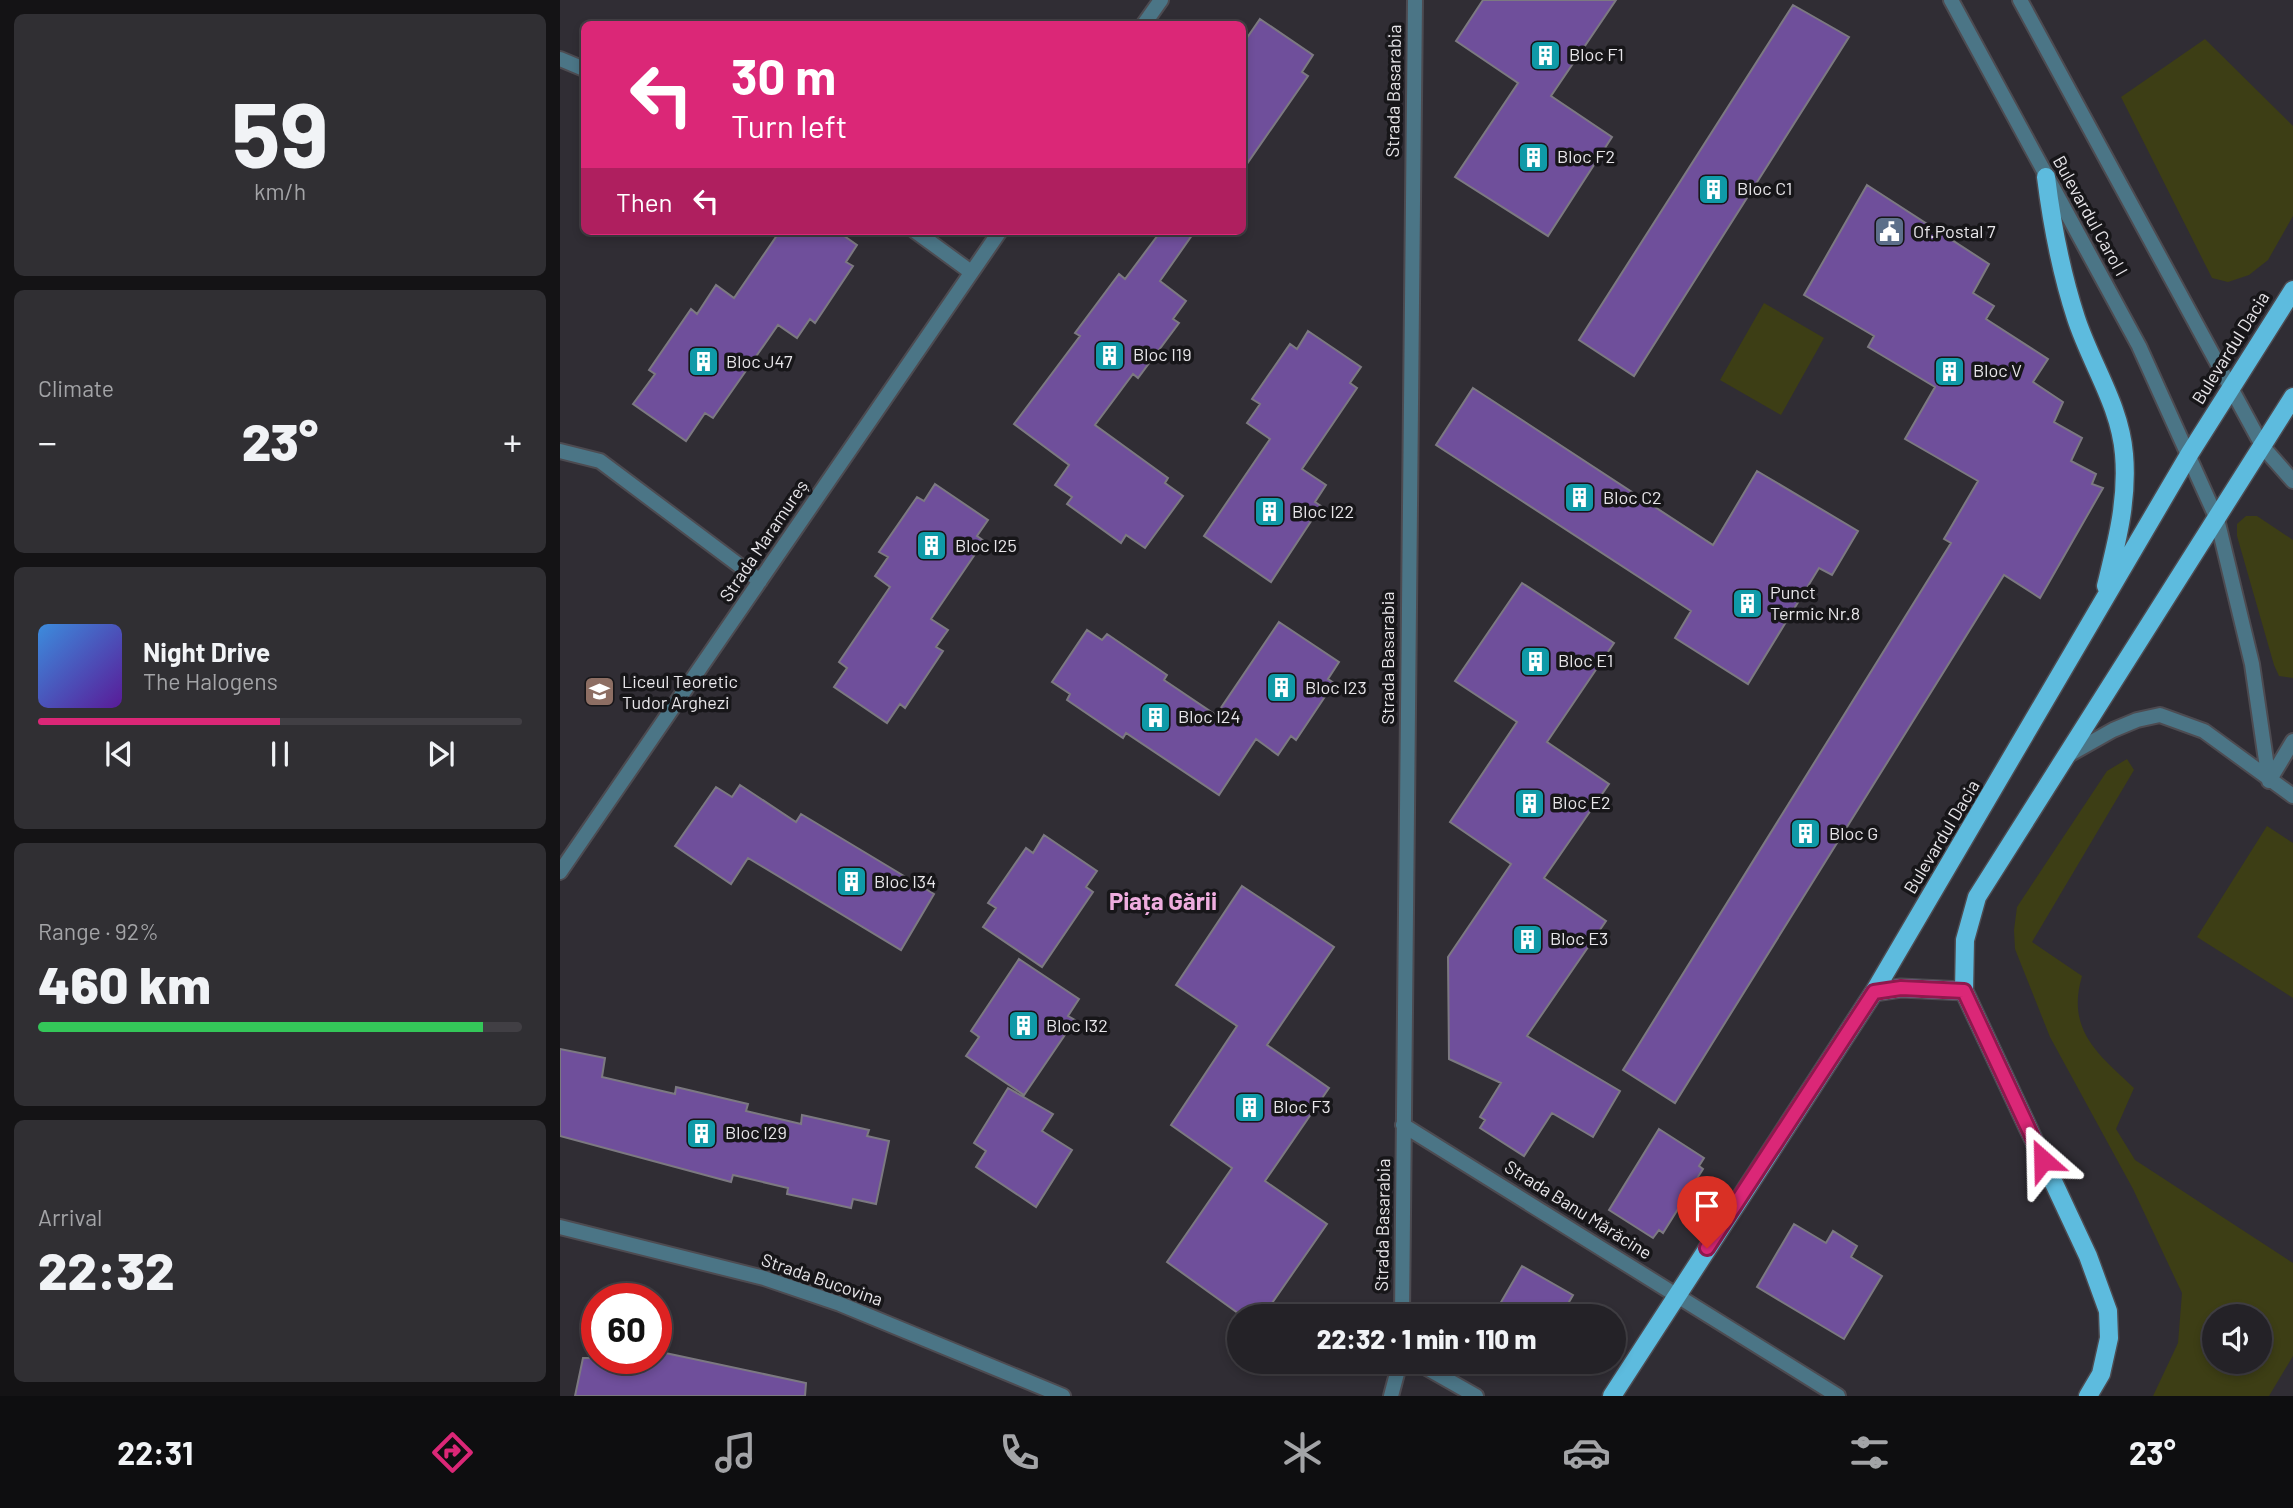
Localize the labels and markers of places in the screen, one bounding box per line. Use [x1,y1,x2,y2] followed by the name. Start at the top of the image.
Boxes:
[1529,38,1563,72] building icon: Bloc F1
[1569,43,1624,65] place label: Bloc F1
[1517,140,1551,174] building icon: Bloc F2
[1557,145,1615,167] place label: Bloc F2
[1697,172,1731,206] building icon: Bloc C1
[1737,177,1792,199] place label: Bloc C1
[1873,215,1907,249] public building icon: Of.Postal 7
[1913,220,1996,242] place label: Of.Postal 7
[1093,338,1127,372] building icon: Bloc I19
[1133,343,1192,365] place label: Bloc I19
[686,345,720,379] building icon: Bloc J47
[726,350,793,372] place label: Bloc J47
[1933,354,1967,388] building icon: Bloc V
[1973,359,2022,381] place label: Bloc V
[1563,481,1597,515] building icon: Bloc C2
[1603,486,1662,508] place label: Bloc C2
[1252,495,1286,529] building icon: Bloc I22
[1292,500,1354,522] place label: Bloc I22
[915,529,949,563] building icon: Bloc I25
[955,534,1017,556] place label: Bloc I25
[1770,581,1860,624] place label: Punct Termic Nr.8
[1730,586,1764,620] building icon: Punct Termic Nr.8
[1518,644,1552,678] building icon: Bloc E1
[1558,649,1613,671] place label: Bloc E1
[622,670,738,713] place label: Liceul Teoretic Tudor Arghezi
[1265,671,1299,705] building icon: Bloc I23
[582,675,616,709] school or university icon: Liceul Teoretic Tudor Arghezi
[1305,676,1367,698] place label: Bloc I23
[1138,700,1172,734] building icon: Bloc I24
[1178,705,1240,727] place label: Bloc I24
[1512,786,1546,820] building icon: Bloc E2
[1552,791,1611,813] place label: Bloc E2
[1789,817,1823,851] building icon: Bloc G
[1829,822,1878,844] place label: Bloc G
[834,865,868,899] building icon: Bloc I34
[874,870,936,892] place label: Bloc I34
[1510,922,1544,956] building icon: Bloc E3
[1550,927,1608,949] place label: Bloc E3
[1006,1009,1040,1043] building icon: Bloc I32
[1046,1014,1108,1036] place label: Bloc I32
[1233,1090,1267,1124] building icon: Bloc F3
[1273,1095,1331,1117] place label: Bloc F3
[685,1116,719,1150] building icon: Bloc I29
[725,1121,787,1143] place label: Bloc I29
[1677,1176,1737,1248] pin

